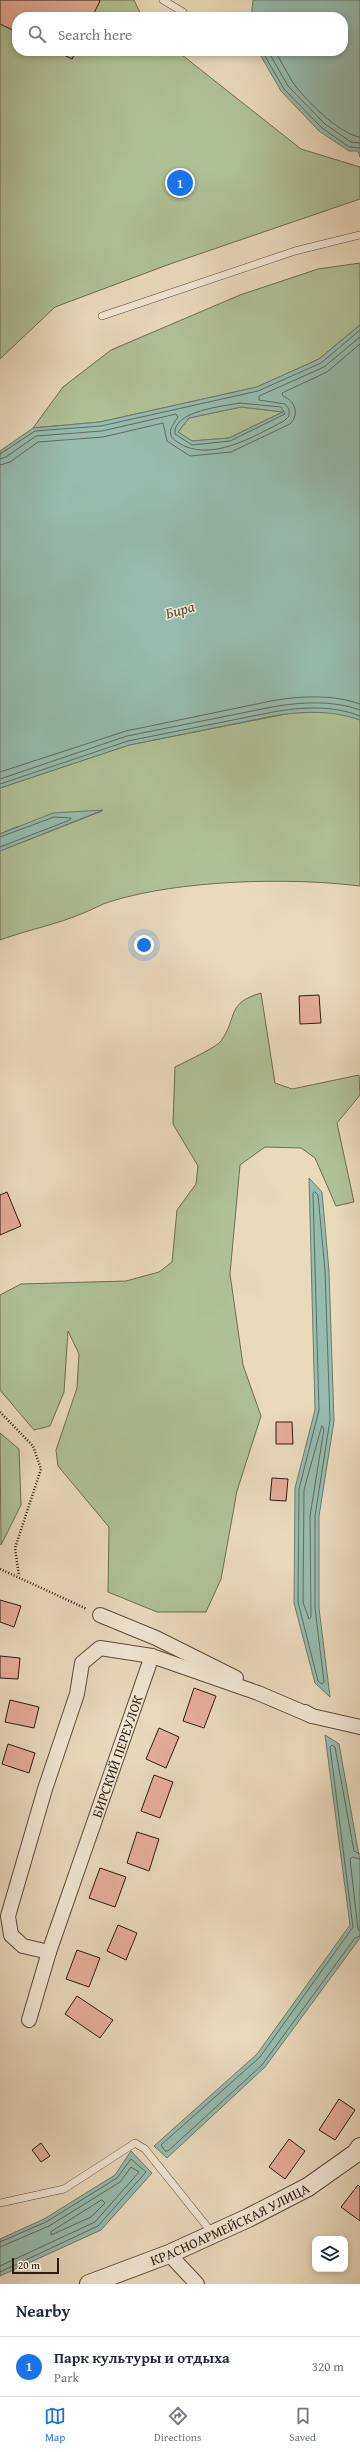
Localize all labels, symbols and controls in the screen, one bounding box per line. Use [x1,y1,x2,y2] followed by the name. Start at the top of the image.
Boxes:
[12,12,348,56] search box
[26,23,48,45] icon: search
[58,24,132,45] text: Search here
[167,168,193,198] pin: 1
[163,596,197,623] water label: Бира
[134,935,154,955] your location
[87,1692,148,1820] street label: БИРСКИЙ ПЕРЕУЛОК
[147,2178,313,2270] street label: КРАСНОАРМЕЙСКАЯ УЛИЦА
[312,2236,348,2272] map controls
[312,2236,348,2272] button: layers
[12,2256,59,2275] scale bar
[18,2257,40,2273] text: 20 m
[16,2298,70,2323] text: Nearby
[54,2347,230,2368] text: Парк культуры и отдыха
[26,2357,32,2376] text: 1
[312,2357,344,2376] text: 320 m
[54,2368,79,2387] text: Park
[44,2405,66,2445] tab: Map
[154,2405,201,2445] tab: Directions
[289,2405,316,2445] tab: Saved

